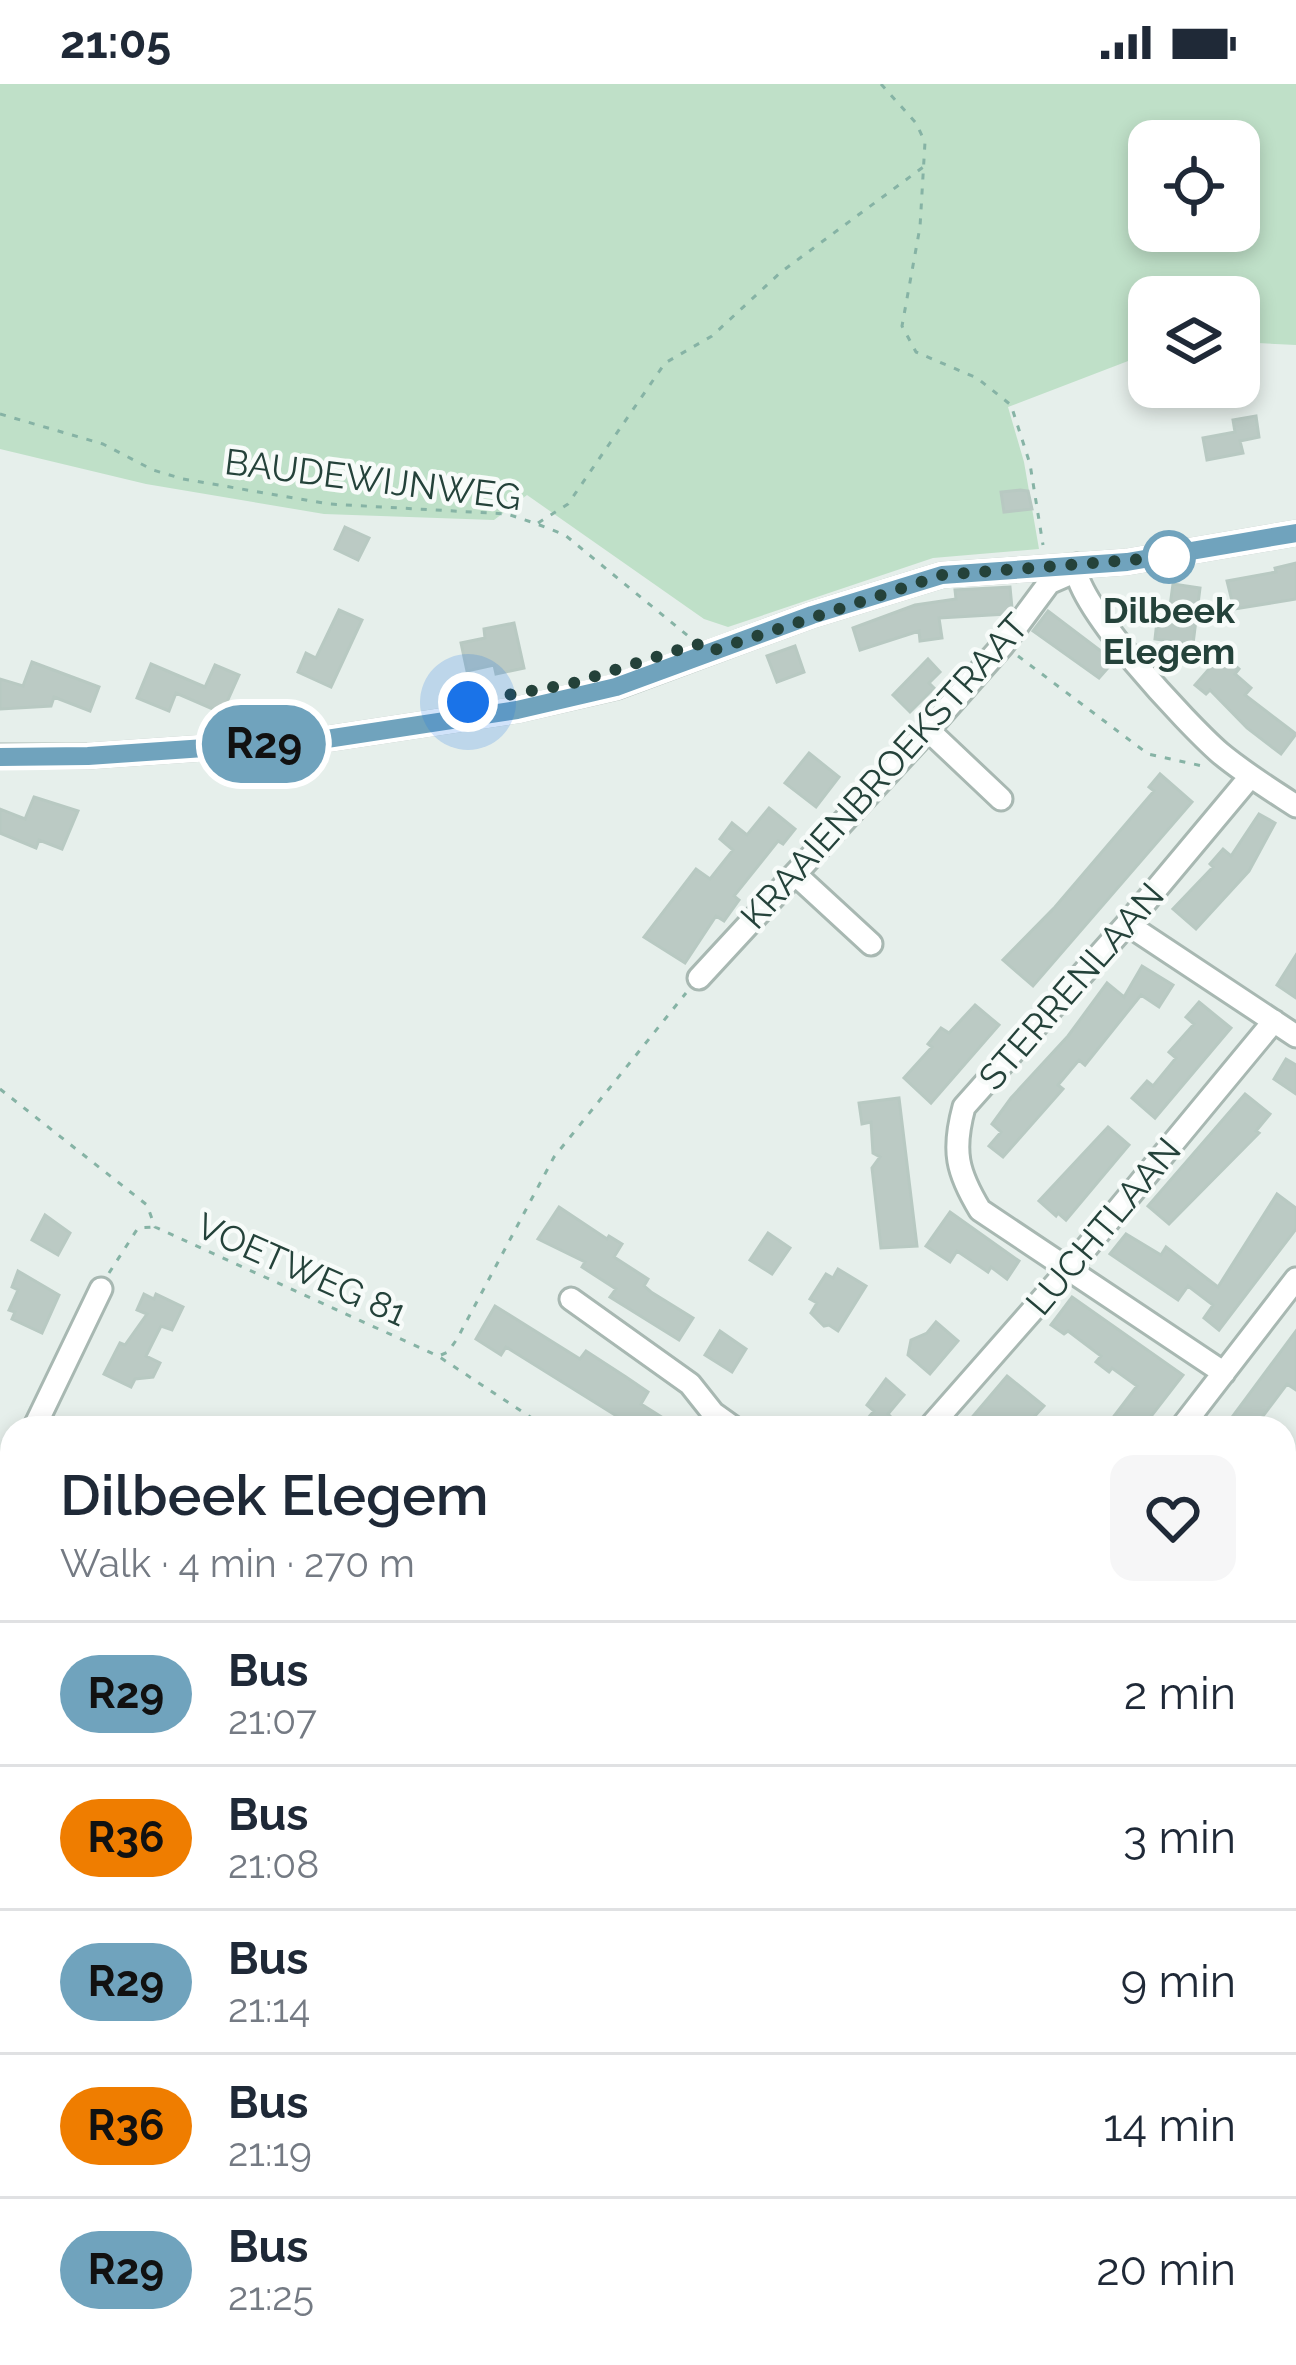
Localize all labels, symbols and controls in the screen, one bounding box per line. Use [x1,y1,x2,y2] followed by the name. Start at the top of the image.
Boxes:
[60,16,171,69] text: 21:05
[1128,120,1260,408] map controls
[1128,120,1260,252] button: locate
[1128,276,1260,408] button: layers
[223,440,523,518] street label: BAUDEWIJNWEG
[1144,532,1194,582] marker: Dilbeek Elegem
[1103,589,1236,672] place label: Dilbeek Elegem
[732,605,1036,937] street label: KRAAIENBROEKSTRAAT
[438,672,498,732] your location
[195,705,333,783] line badge: R29
[226,719,302,768] text: R29
[970,874,1172,1098] street label: STERRENLAAN
[1017,1129,1189,1323] street label: LUCHTLAAN
[191,1204,413,1334] street label: VOETWEG 81
[1110,1455,1236,1581] button: heart
[60,1461,489,1528] text: Dilbeek Elegem
[60,1540,415,1586] text: Walk · 4 min · 270 m
[228,1644,309,1697] text: Bus
[1124,1667,1236,1720] text: 2 min
[88,1669,164,1718] text: R29
[228,1697,317,1743] text: 21:07
[228,1788,309,1841] text: Bus
[1123,1811,1236,1864] text: 3 min
[88,1813,164,1862] text: R36
[228,1841,319,1887] text: 21:08
[228,1932,309,1985] text: Bus
[1121,1955,1236,2008] text: 9 min
[88,1957,164,2006] text: R29
[228,1985,310,2031] text: 21:14
[228,2076,309,2129] text: Bus
[1103,2099,1236,2152] text: 14 min
[88,2101,164,2150] text: R36
[228,2129,312,2175] text: 21:19
[228,2220,309,2273] text: Bus
[1096,2243,1236,2296] text: 20 min
[88,2245,164,2294] text: R29
[228,2273,314,2319] text: 21:25

